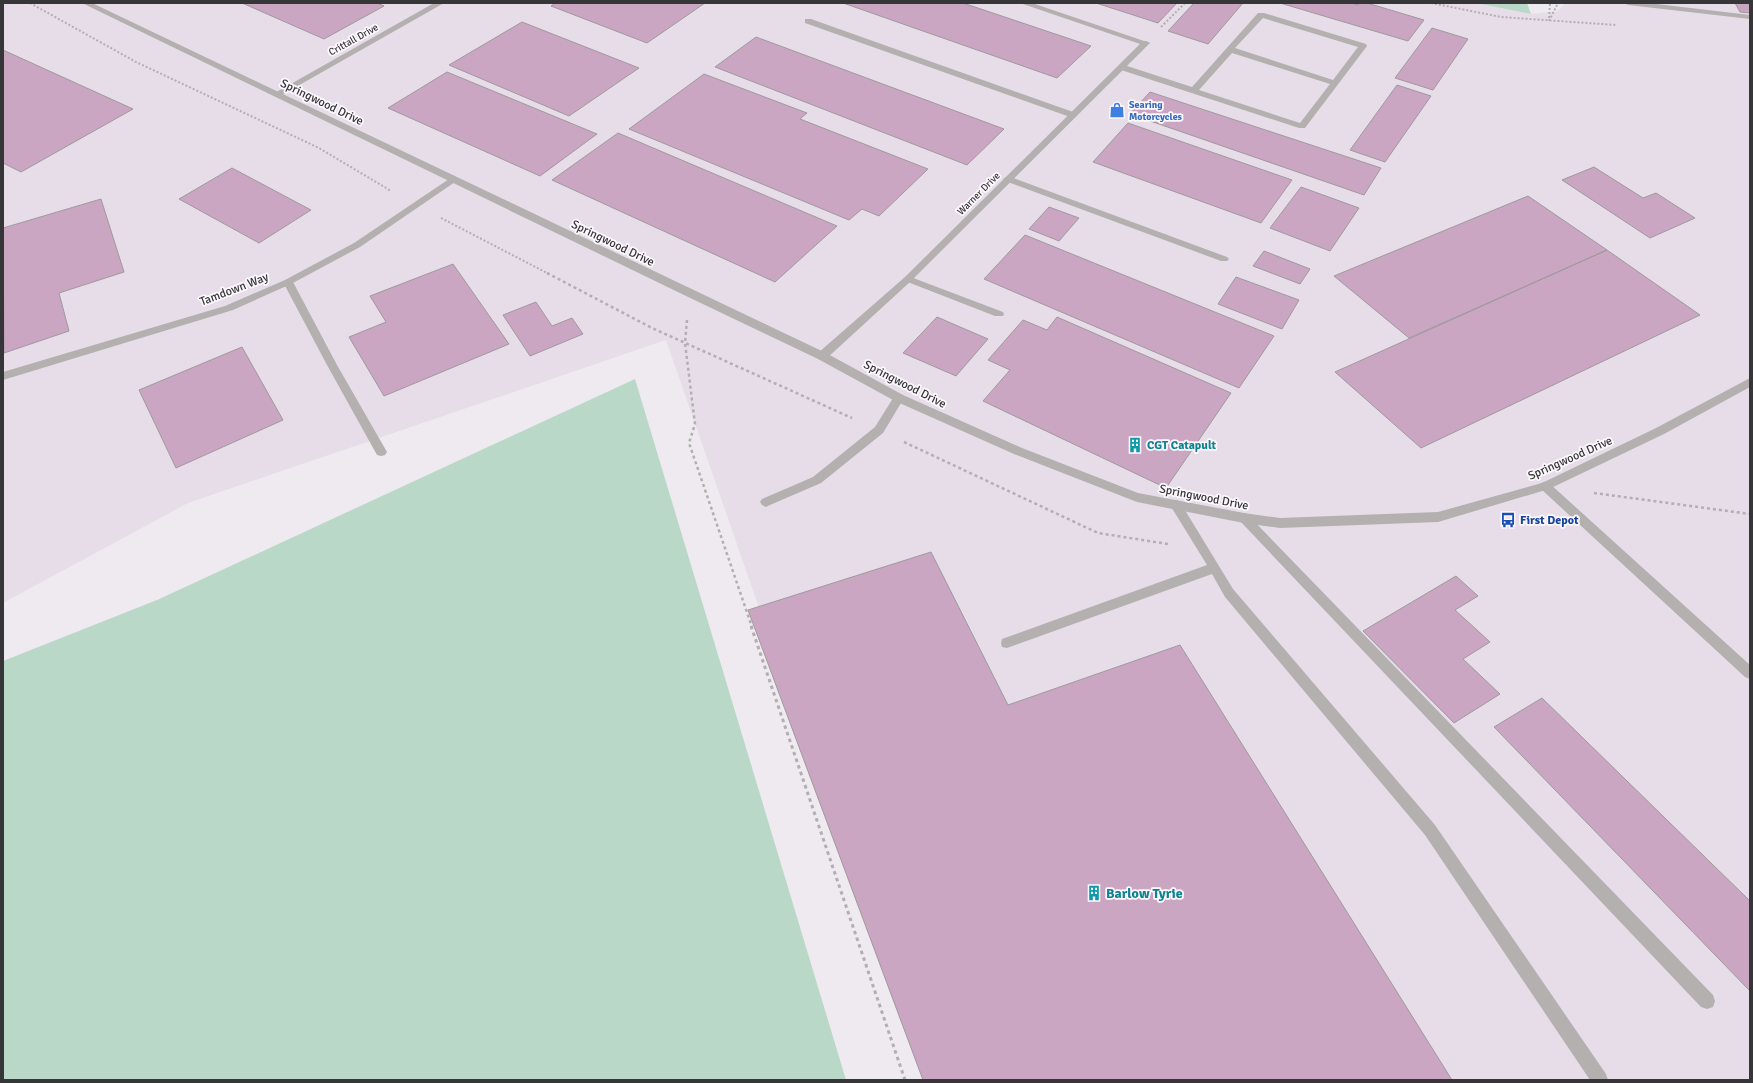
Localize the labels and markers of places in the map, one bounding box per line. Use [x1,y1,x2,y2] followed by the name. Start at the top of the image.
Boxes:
[1129,99,1183,123] place label: Searing Motorcycles
[1108,101,1126,119] shop icon: Searing Motorcycles
[1126,436,1144,454] building icon: CGT Catapult
[1147,438,1217,453] place label: CGT Catapult
[1499,511,1517,529] bus stop icon: First Depot
[1520,513,1579,528] place label: First Depot
[1085,884,1103,902] building icon: Barlow Tyrie
[1106,885,1183,902] place label: Barlow Tyrie

